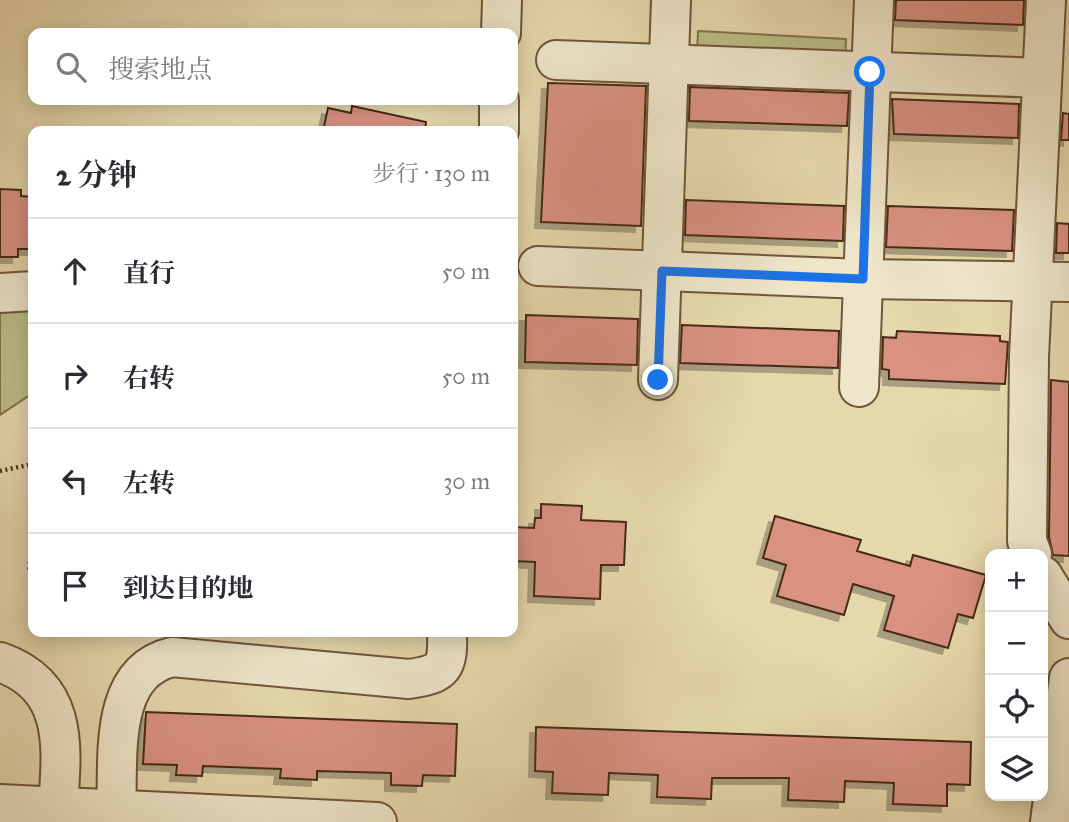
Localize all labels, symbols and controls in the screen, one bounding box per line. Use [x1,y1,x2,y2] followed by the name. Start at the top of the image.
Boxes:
[28,28,518,105] search box
[52,48,90,86] icon: search
[108,53,212,85] text: 搜索地点
[854,56,885,87] route start
[56,157,137,193] text: 2 分钟
[373,159,490,187] text: 步行 · 130 m
[56,252,94,290] icon: ahead
[123,257,175,289] text: 直行
[442,257,490,285] text: 50 m
[56,357,94,395] icon: right
[123,362,175,394] text: 右转
[442,362,490,390] text: 50 m
[642,364,673,395] route end
[56,462,94,500] icon: left
[123,467,175,499] text: 左转
[443,467,490,495] text: 30 m
[985,549,1048,801] map controls
[985,549,1048,612] button: +
[56,567,94,605] icon: arrive
[123,572,253,604] text: 到达目的地
[985,612,1048,675] button: −
[985,675,1048,738] button: locate
[985,738,1048,801] button: layers

